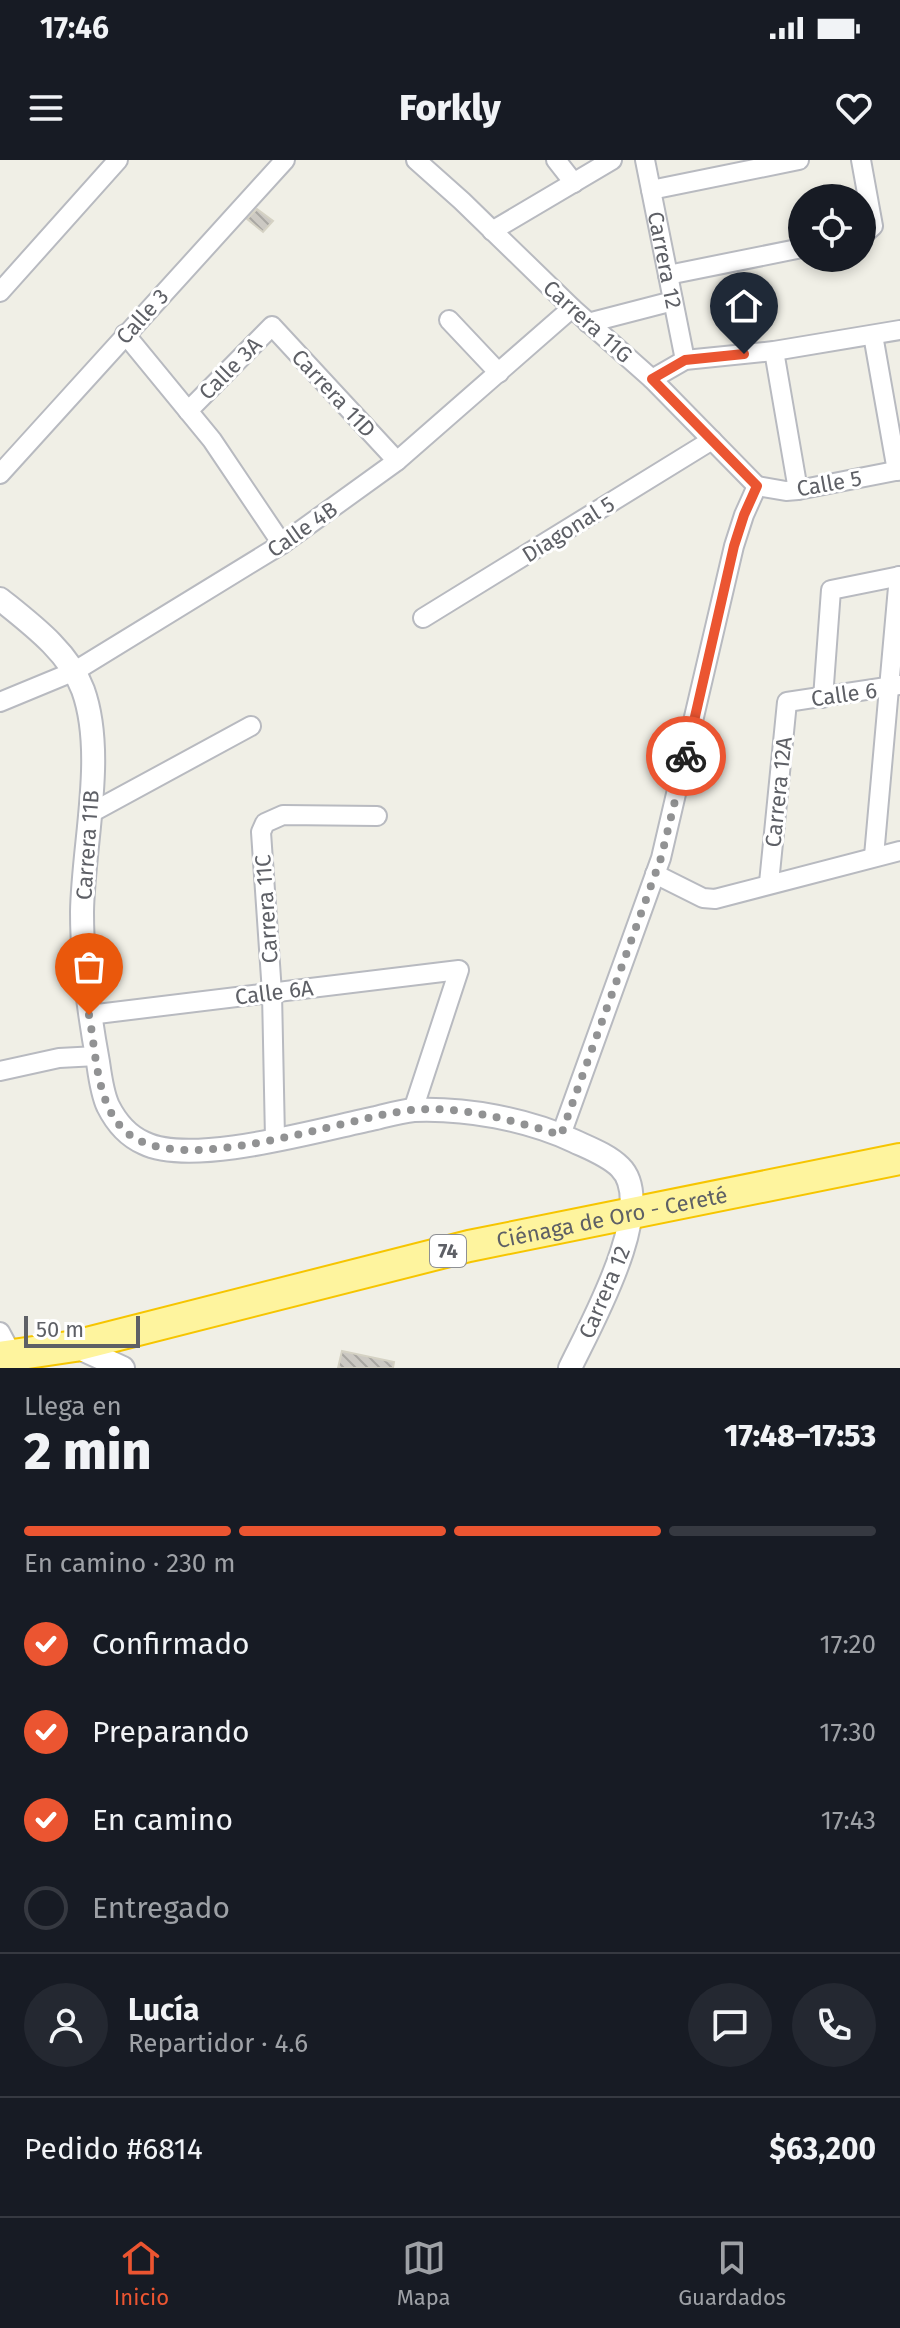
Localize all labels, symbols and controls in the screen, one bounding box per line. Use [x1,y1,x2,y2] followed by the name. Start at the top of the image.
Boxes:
[40,10,109,46] text: 17:46
[24,86,68,130] icon: menu
[399,86,501,130] text: Forkly
[832,86,876,130] icon: heart
[788,184,876,272] map controls
[788,184,876,272] button: locate
[642,209,687,311] street label: Carrera 12
[710,272,778,354] pin
[538,274,638,368] street label: Carrera 11G
[110,283,174,350] street label: Calle 3
[722,284,766,328] icon: home
[193,331,268,405] street label: Calle 3A
[286,344,381,443] street label: Carrera 11D
[794,465,864,502] street label: Calle 5
[517,490,620,568] street label: Diagonal 5
[262,496,343,563] street label: Calle 4B
[809,677,879,712] street label: Calle 6
[646,716,726,796] courier
[664,734,708,778] icon: bike
[759,735,798,849] street label: Carrera 12A
[70,789,105,901] street label: Carrera 11B
[249,854,284,964] street label: Carrera 11C
[55,933,123,1015] pin
[67,945,111,989] icon: bag
[233,974,315,1011] street label: Calle 6A
[494,1181,730,1254] street label: Ciénaga de Oro - Cereté
[430,1235,466,1267] road number: 74
[573,1242,636,1343] street label: Carrera 12
[24,1312,140,1348] scale bar
[36,1316,84,1343] text: 50 m
[24,1391,122,1422] text: Llega en
[724,1418,876,1454] text: 17:48–17:53
[24,1420,151,1483] text: 2 min
[24,1548,236,1579] text: En camino · 230 m
[24,1622,68,1666] icon: check
[92,1626,250,1662] text: Confirmado
[820,1629,876,1660] text: 17:20
[24,1710,68,1754] icon: check
[92,1714,250,1750] text: Preparando
[819,1717,876,1748] text: 17:30
[24,1798,68,1842] icon: check
[92,1802,233,1838] text: En camino
[821,1805,876,1836] text: 17:43
[92,1890,230,1926] text: Entregado
[24,1983,108,2067] button: person
[688,1983,772,2067] button: chat
[792,1983,876,2067] button: phone
[128,1992,199,2028] text: Lucía
[128,2028,308,2059] text: Repartidor · 4.6
[24,2131,203,2167] text: Pedido #6814
[770,2131,876,2167] text: $63,200
[114,2236,169,2311] tab: Inicio
[397,2236,451,2311] tab: Mapa
[678,2236,786,2311] tab: Guardados

